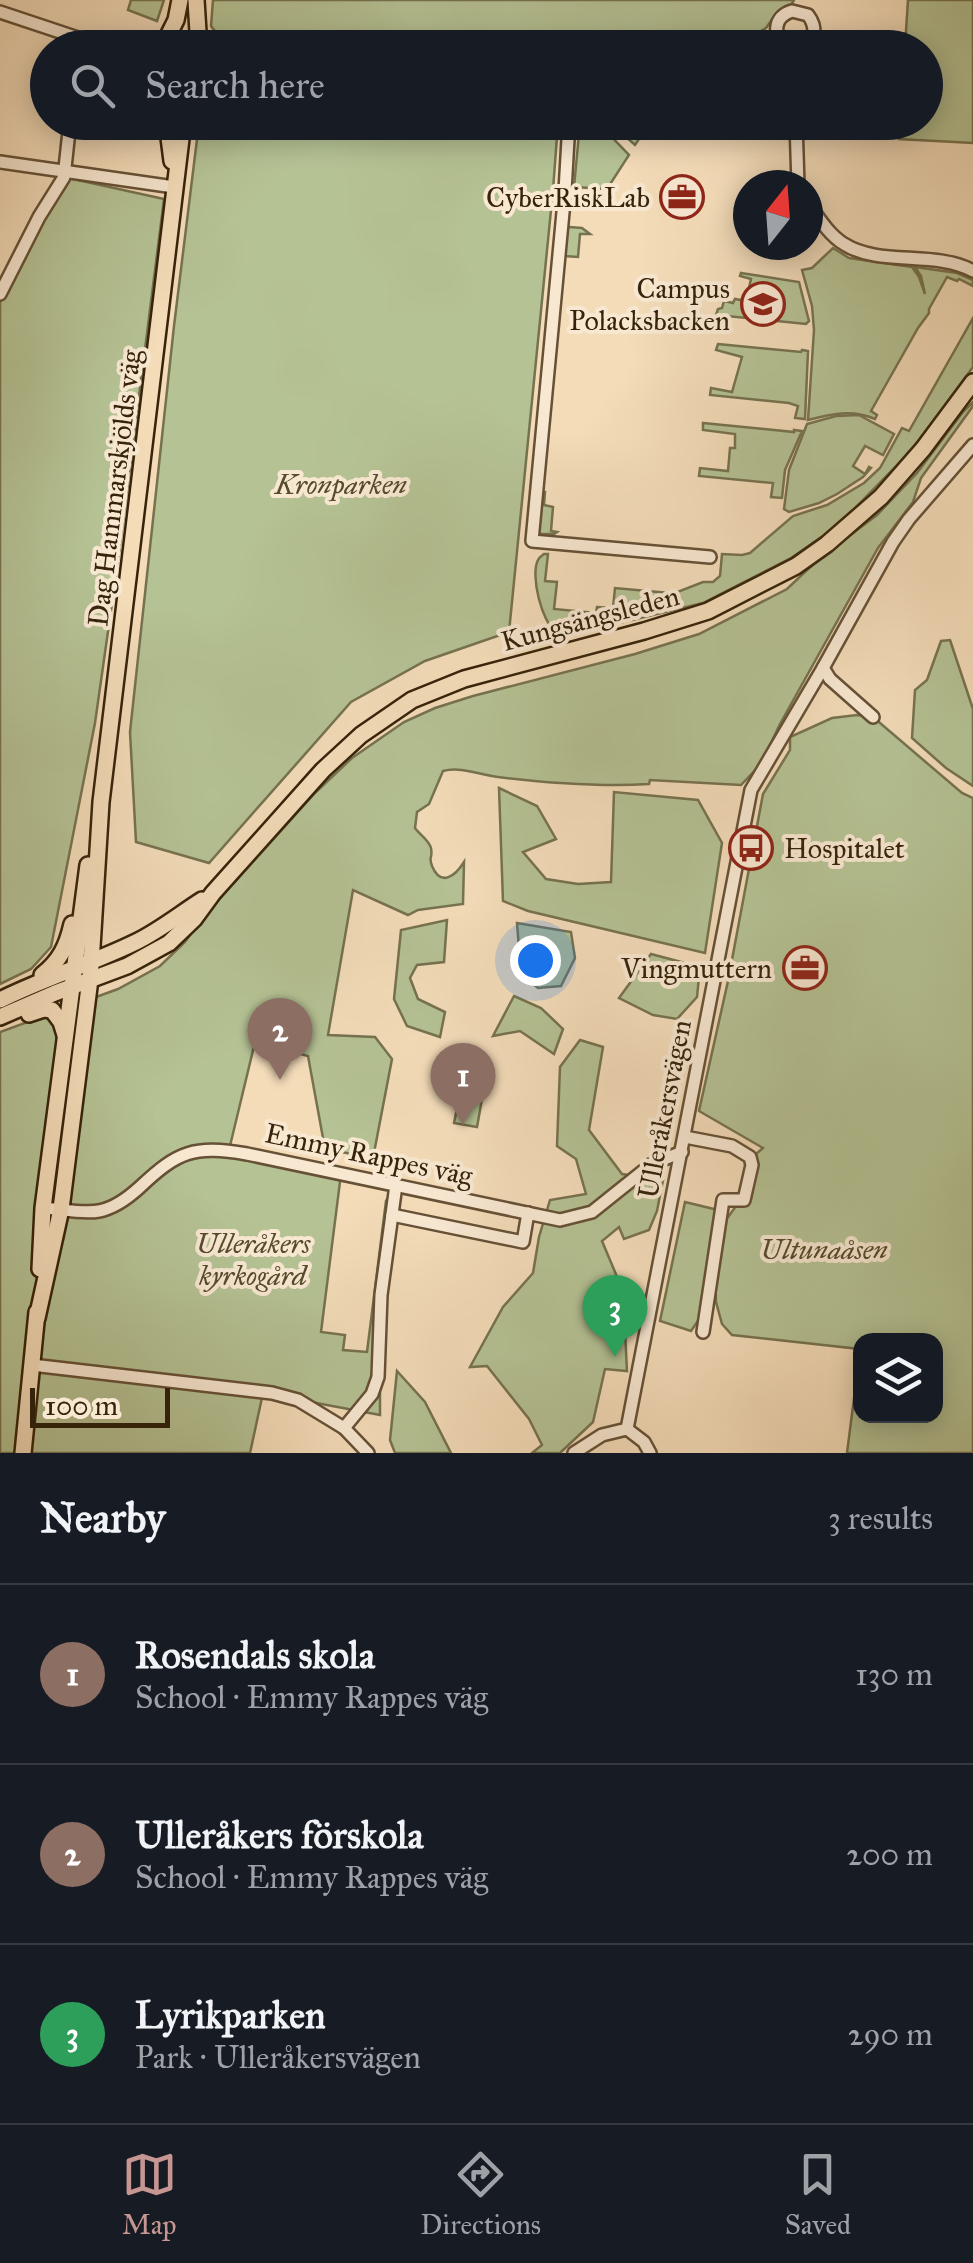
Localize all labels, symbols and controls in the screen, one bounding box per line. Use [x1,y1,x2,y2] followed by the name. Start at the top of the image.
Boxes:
[30,30,943,140] search box
[65,58,120,113] icon: search
[145,62,325,108] text: Search here
[733,170,823,260] north arrow
[659,174,705,220] office icon: CyberRiskLab
[486,180,650,215] place label: CyberRiskLab
[569,271,730,338] place label: Campus Polacksbacken
[740,281,786,327] school or university icon: Campus Polacksbacken
[80,347,149,628] street label: Dag Hammarskjölds väg
[273,467,407,502] park label: Kronparken
[497,578,683,659] street label: Kungsängsleden
[728,825,774,871] bus stop icon: Hospitalet
[784,831,905,866] place label: Hospitalet
[510,935,561,986] your location
[782,945,828,991] office icon: Vingmuttern
[620,951,772,986] place label: Vingmuttern
[248,998,312,1080] pin: 2
[630,1017,699,1201] street label: Ulleråkersvägen
[430,1042,496,1125] pin: 1
[262,1115,477,1194] street label: Emmy Rappes väg
[196,1226,311,1293] park label: Ulleråkers kyrkogård
[760,1232,888,1267] park label: Ultunaåsen
[582,1274,648,1357] pin: 3
[853,1333,943,1423] map controls
[853,1333,943,1423] button: layers
[30,1383,170,1428] scale bar
[45,1388,118,1423] text: 100 m
[40,1492,165,1544] text: Nearby
[828,1499,933,1538] text: 3 results
[135,1632,375,1678] text: Rosendals skola
[66,1655,79,1694] text: 1
[855,1655,933,1694] text: 130 m
[135,1678,488,1717] text: School · Emmy Rappes väg
[135,1812,424,1858] text: Ulleråkers förskola
[65,1835,80,1874] text: 2
[846,1835,933,1874] text: 200 m
[135,1858,488,1897] text: School · Emmy Rappes väg
[135,1992,326,2038] text: Lyrikparken
[66,2015,79,2054] text: 3
[848,2015,933,2054] text: 290 m
[135,2038,421,2077] text: Park · Ulleråkersvägen
[122,2147,177,2242] tab: Map
[420,2147,541,2242] tab: Directions
[785,2147,851,2242] tab: Saved

